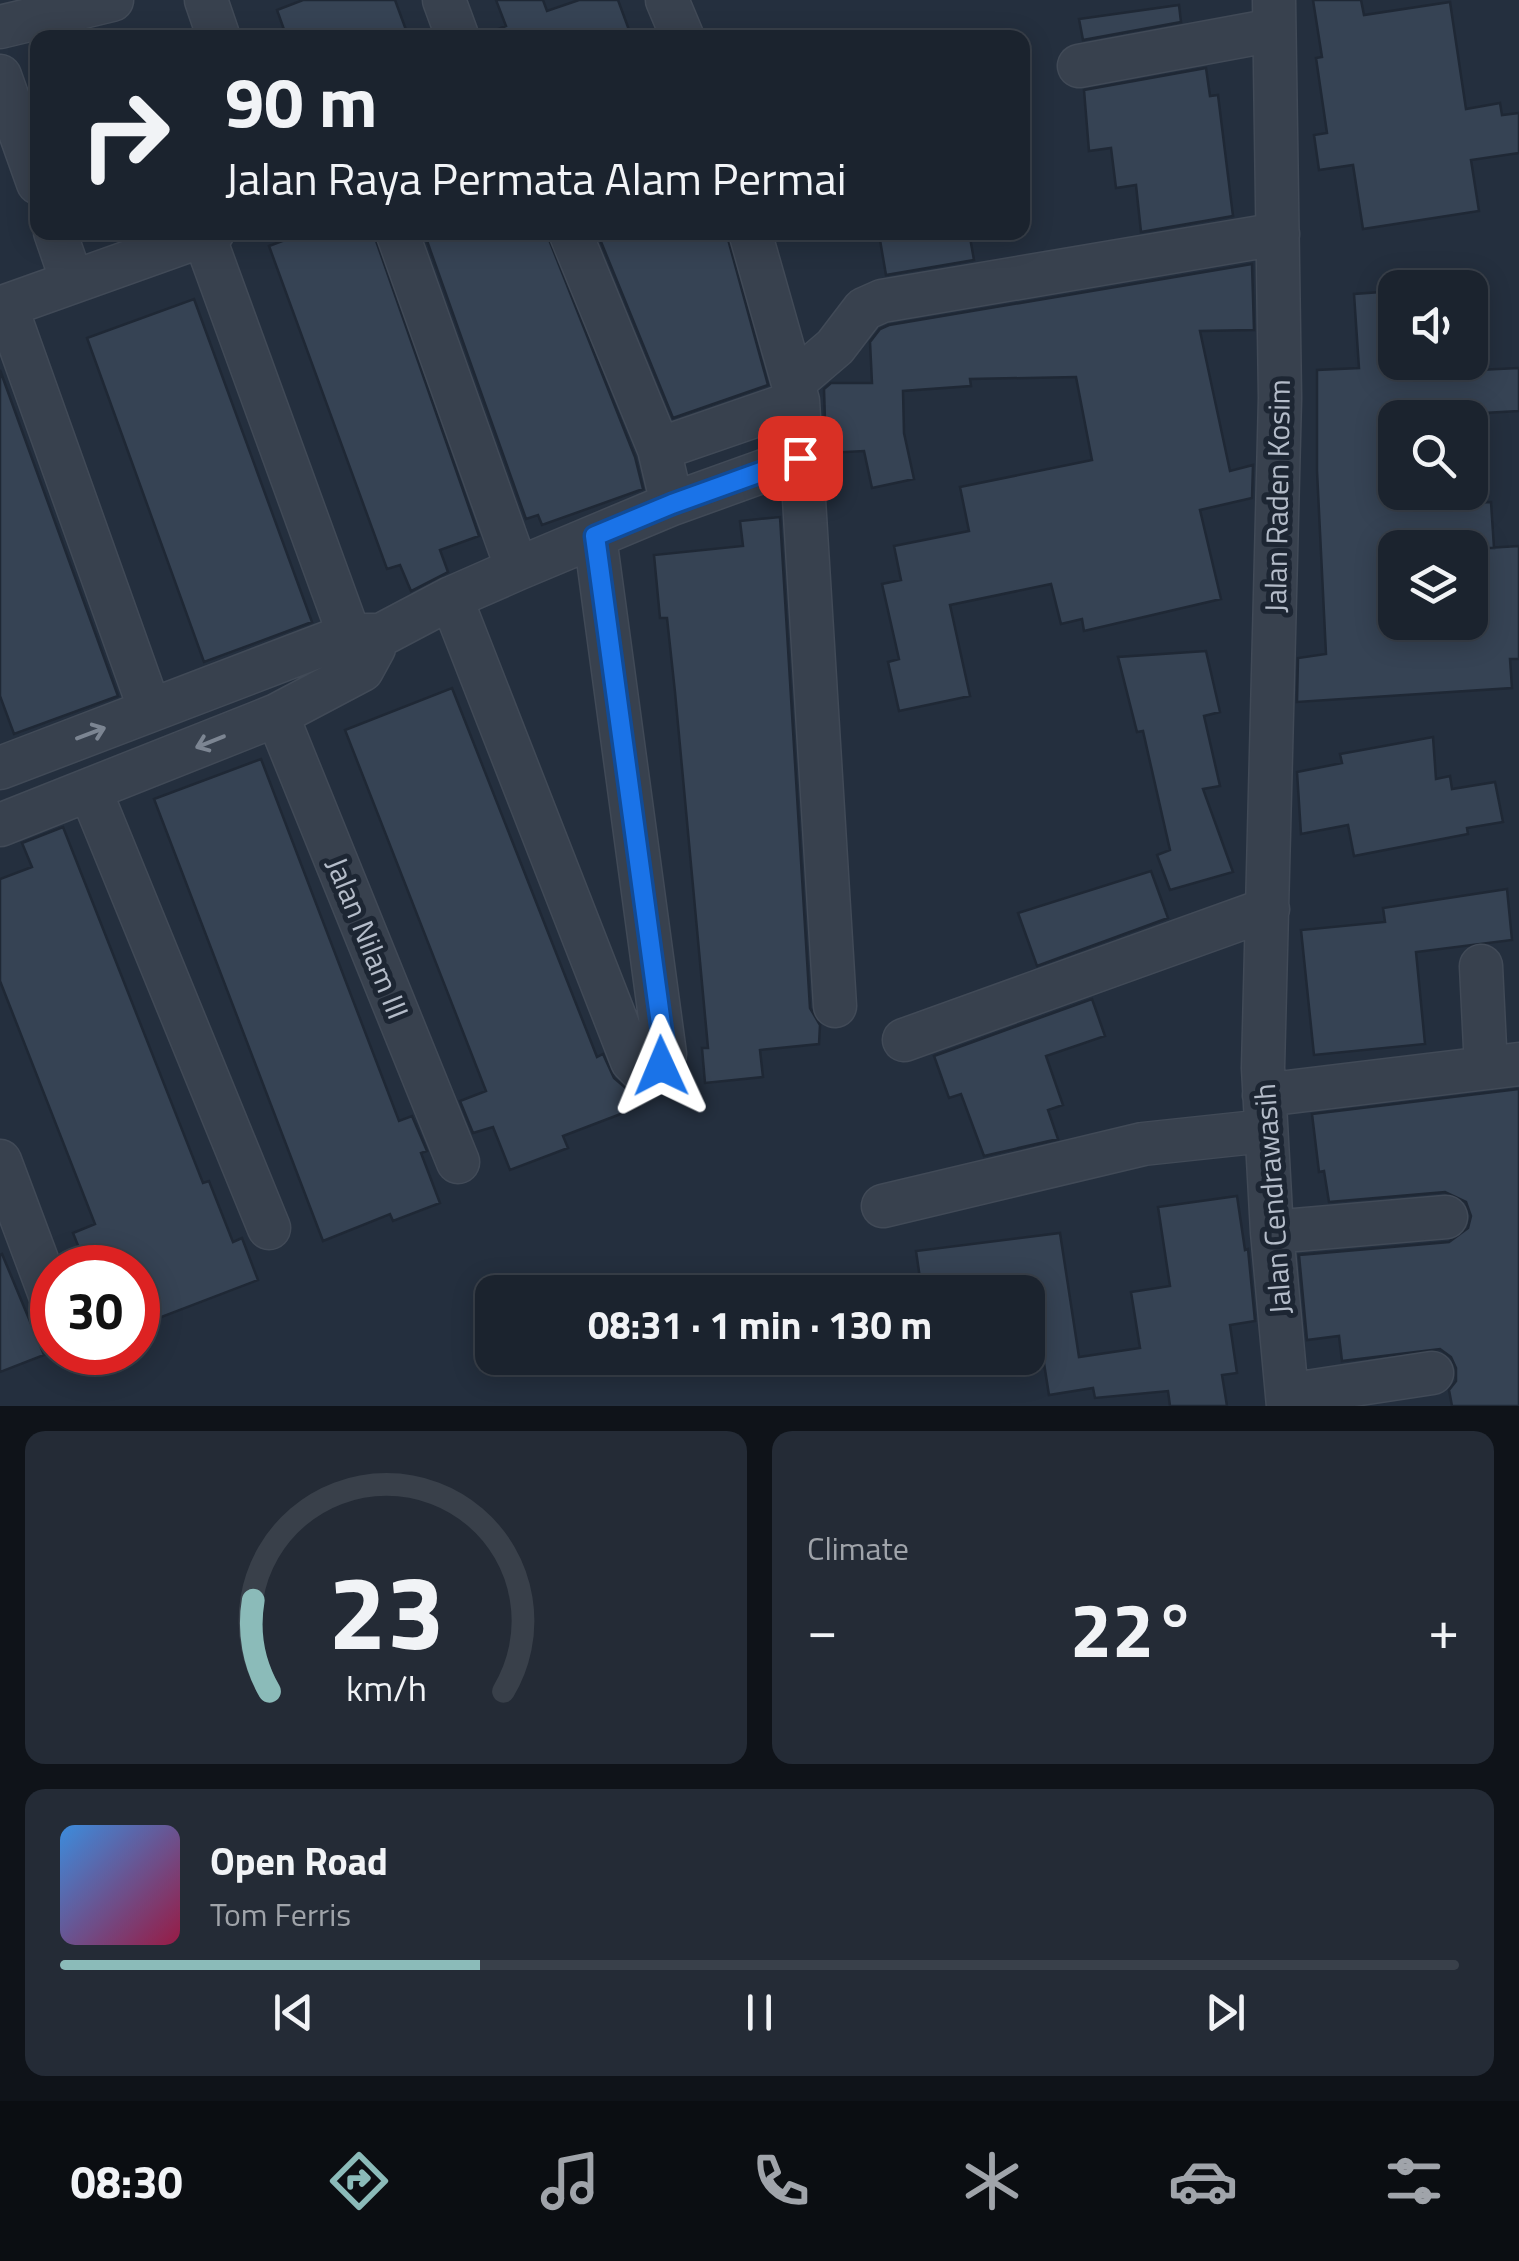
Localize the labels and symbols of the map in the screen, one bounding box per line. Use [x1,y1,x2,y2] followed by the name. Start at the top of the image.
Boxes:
[1252,379,1302,613] street label: Jalan Raden Kosim
[758,416,843,501] pin
[75,723,106,741] one-way arrow
[195,734,226,752] one-way arrow
[315,850,421,1026] street label: Jalan Nilam III
[609,1014,713,1118] position arrow
[1241,1082,1303,1316] street label: Jalan Cendrawasih
[30,1245,160,1375] speed limit sign: 30

